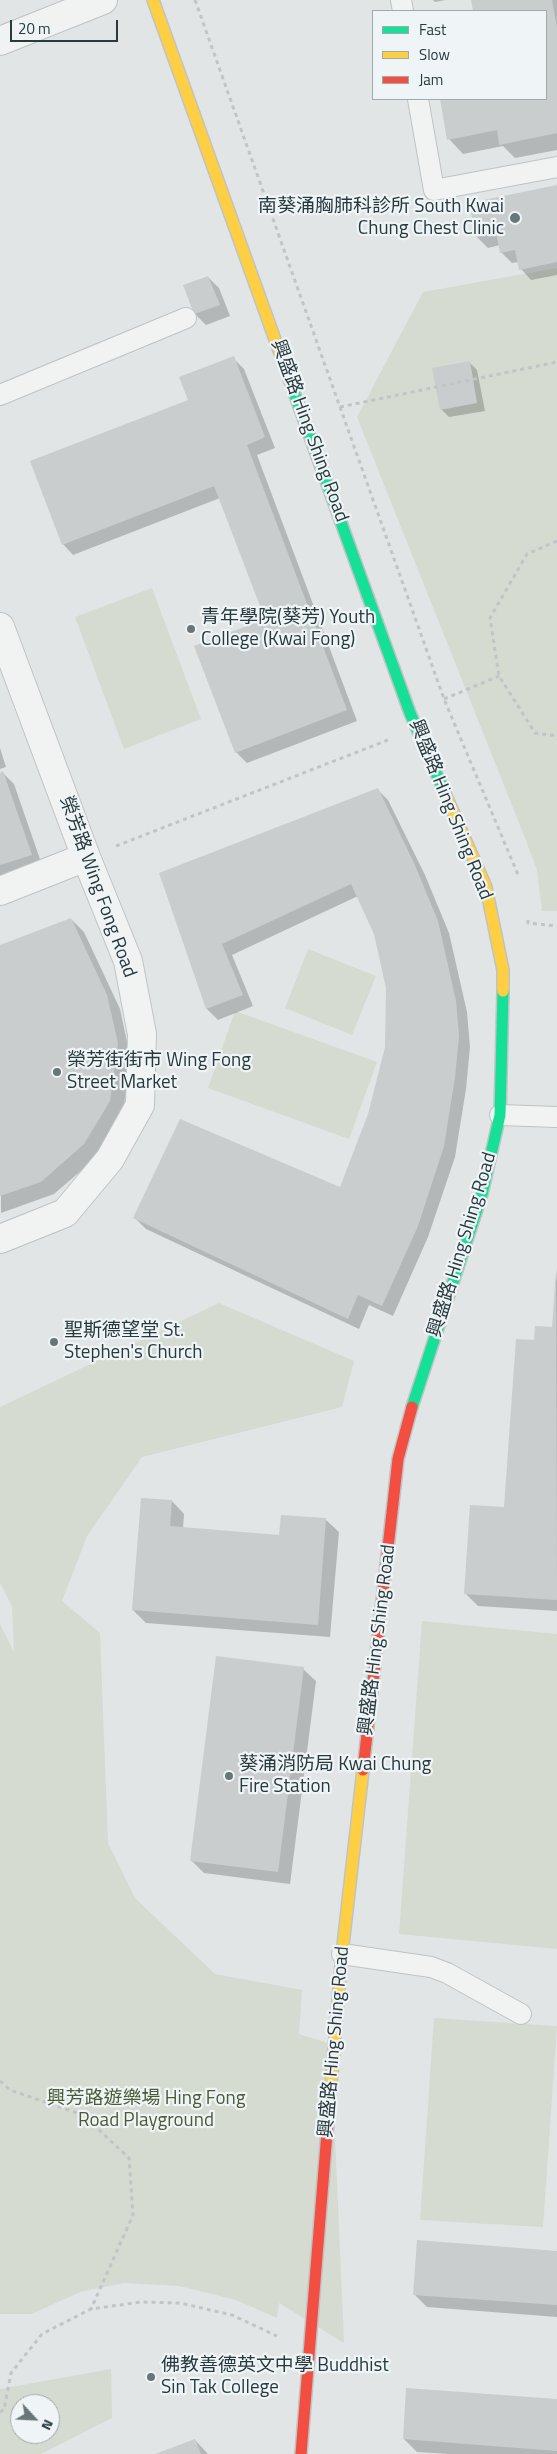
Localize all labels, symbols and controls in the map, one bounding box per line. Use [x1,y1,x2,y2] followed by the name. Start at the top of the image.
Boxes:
[12,10,120,42] scale bar
[372,10,547,100] legend
[18,17,51,40] text: 20 m
[419,18,446,41] text: Fast
[419,43,450,66] text: Slow
[419,68,443,91] text: Jam
[258,196,504,240] place label: 南葵涌胸肺科診所 South Kwai Chung Chest Clinic
[508,211,522,225] marker: 南葵涌胸肺科診所 South Kwai Chung Chest Clinic
[265,337,353,525] street label: 興盛路 Hing Shing Road
[201,607,375,651] place label: 青年學院(葵芳) Youth College (Kwai Fong)
[185,623,197,635] marker: 青年學院(葵芳) Youth College (Kwai Fong)
[403,717,497,903] street label: 興盛路 Hing Shing Road
[54,793,140,981] street label: 榮芳路 Wing Fong Road
[67,1050,251,1094] place label: 榮芳街街市 Wing Fong Street Market
[51,1066,63,1078] marker: 榮芳街街市 Wing Fong Street Market
[424,1150,502,1340] street label: 興盛路 Hing Shing Road
[64,1320,203,1364] place label: 聖斯德望堂 St. Stephen's Church
[48,1336,60,1348] marker: 聖斯德望堂 St. Stephen's Church
[355,1543,401,1737] street label: 興盛路 Hing Shing Road
[239,1754,431,1798] place label: 葵涌消防局 Kwai Chung Fire Station
[223,1770,235,1782] marker: 葵涌消防局 Kwai Chung Fire Station
[315,1945,355,2139] street label: 興盛路 Hing Shing Road
[47,2088,245,2132] park label: 興芳路遊樂場 Hing Fong Road Playground
[161,2355,389,2399] place label: 佛教善德英文中學 Buddhist Sin Tak College
[145,2371,157,2383] marker: 佛教善德英文中學 Buddhist Sin Tak College
[10,2394,60,2444] north arrow
[37,2416,60,2434] text: N

